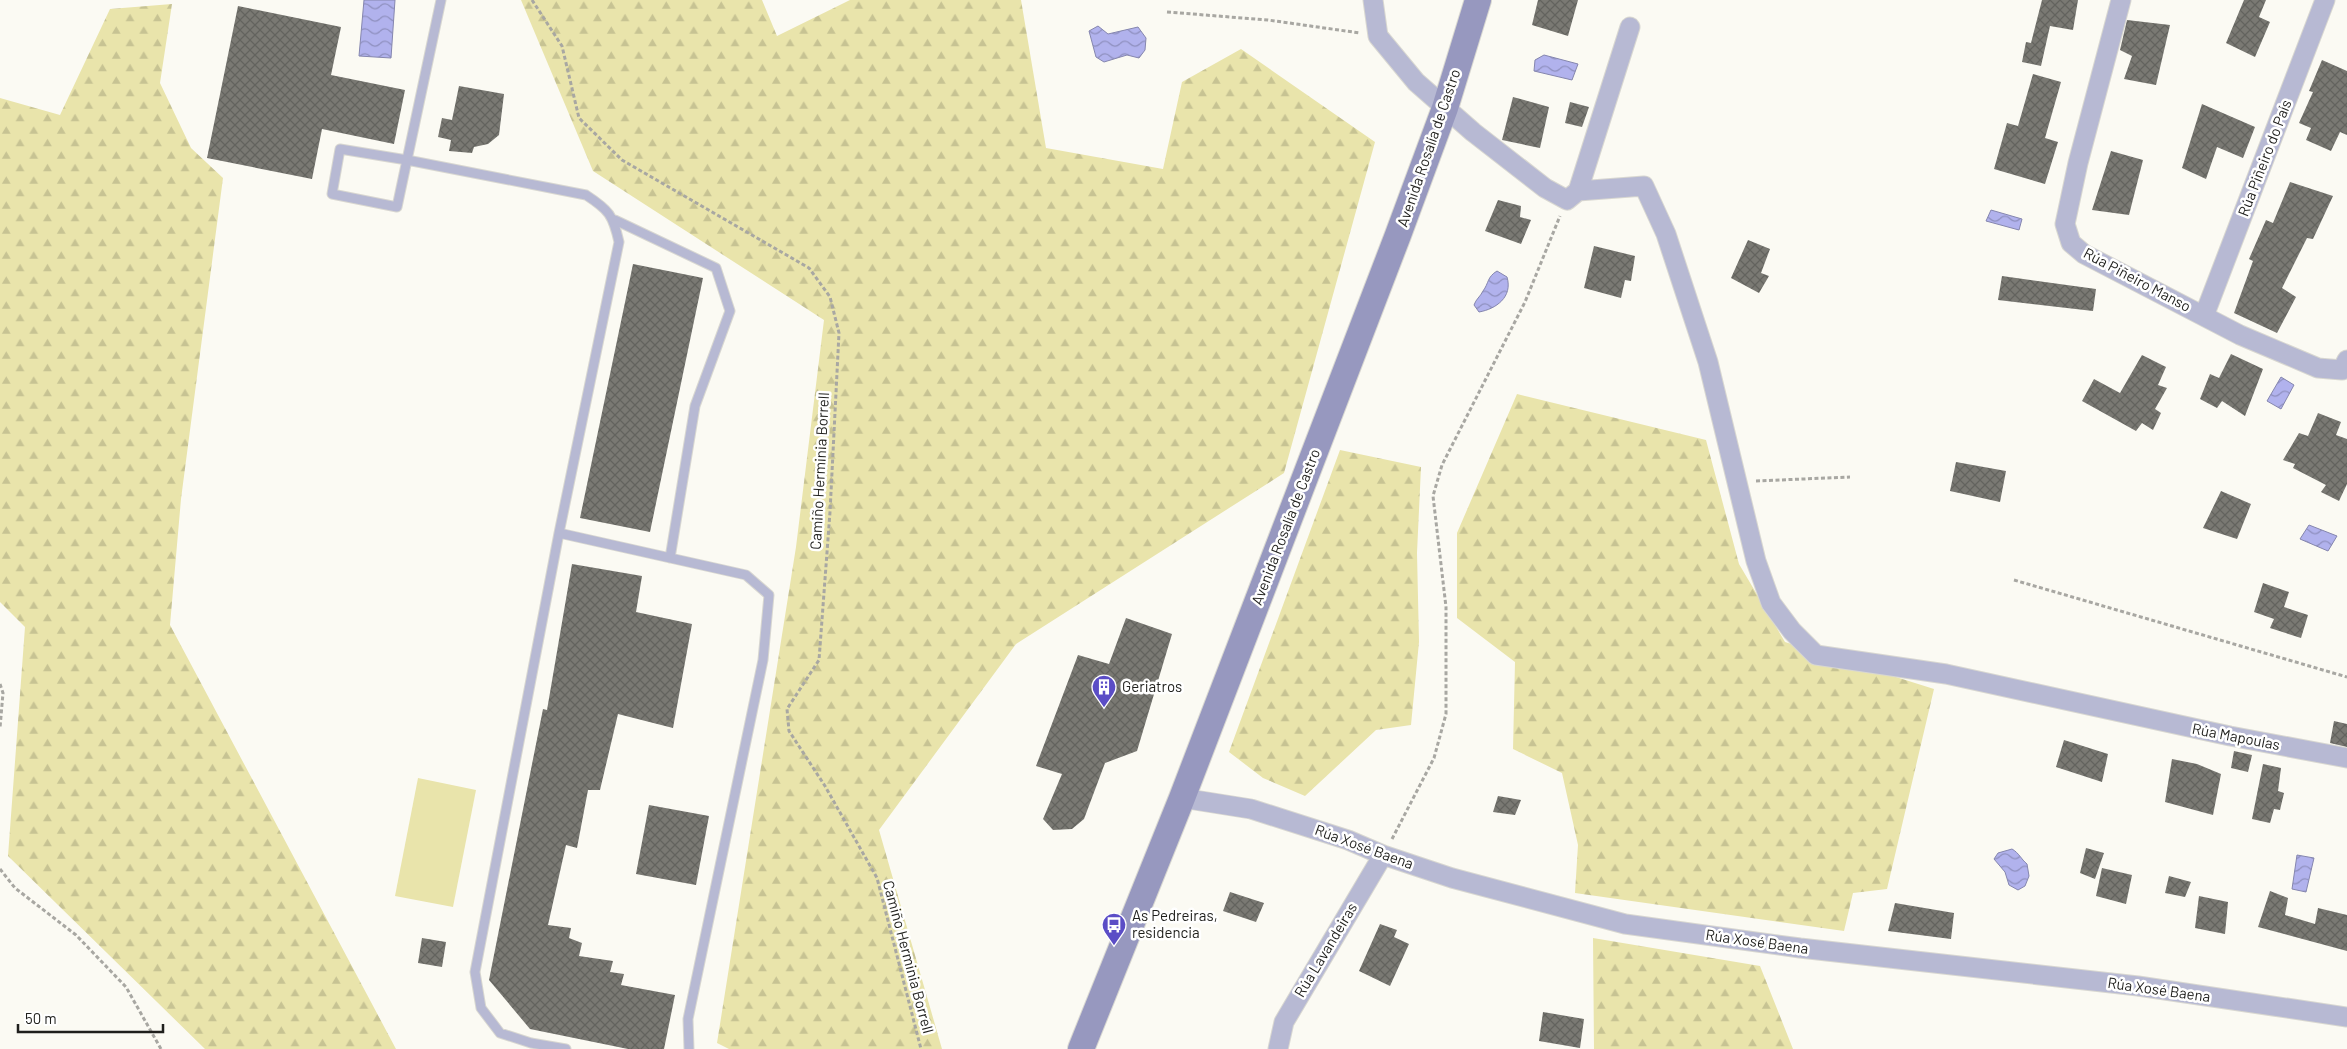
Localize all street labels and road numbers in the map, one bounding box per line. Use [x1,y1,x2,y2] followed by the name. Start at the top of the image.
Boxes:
[1393,66,1464,229] street label: Avenida Rosalía de Castro
[2234,97,2295,218] street label: Rúa Piñeiro do País
[2081,243,2194,315] street label: Rúa Piñeiro Manso
[806,392,832,550] street label: Camiño Herminia Borrell
[1247,446,1323,607] street label: Avenida Rosalía de Castro
[2191,719,2282,753] street label: Rúa Mapoulas
[1313,820,1416,872] street label: Rúa Xosé Baena
[880,878,938,1035] street label: Camiño Herminia Borrell
[1290,899,1360,1000] street label: Rúa Lavandeiras
[1705,925,1810,957] street label: Rúa Xosé Baena
[2107,973,2212,1005] street label: Rúa Xosé Baena

